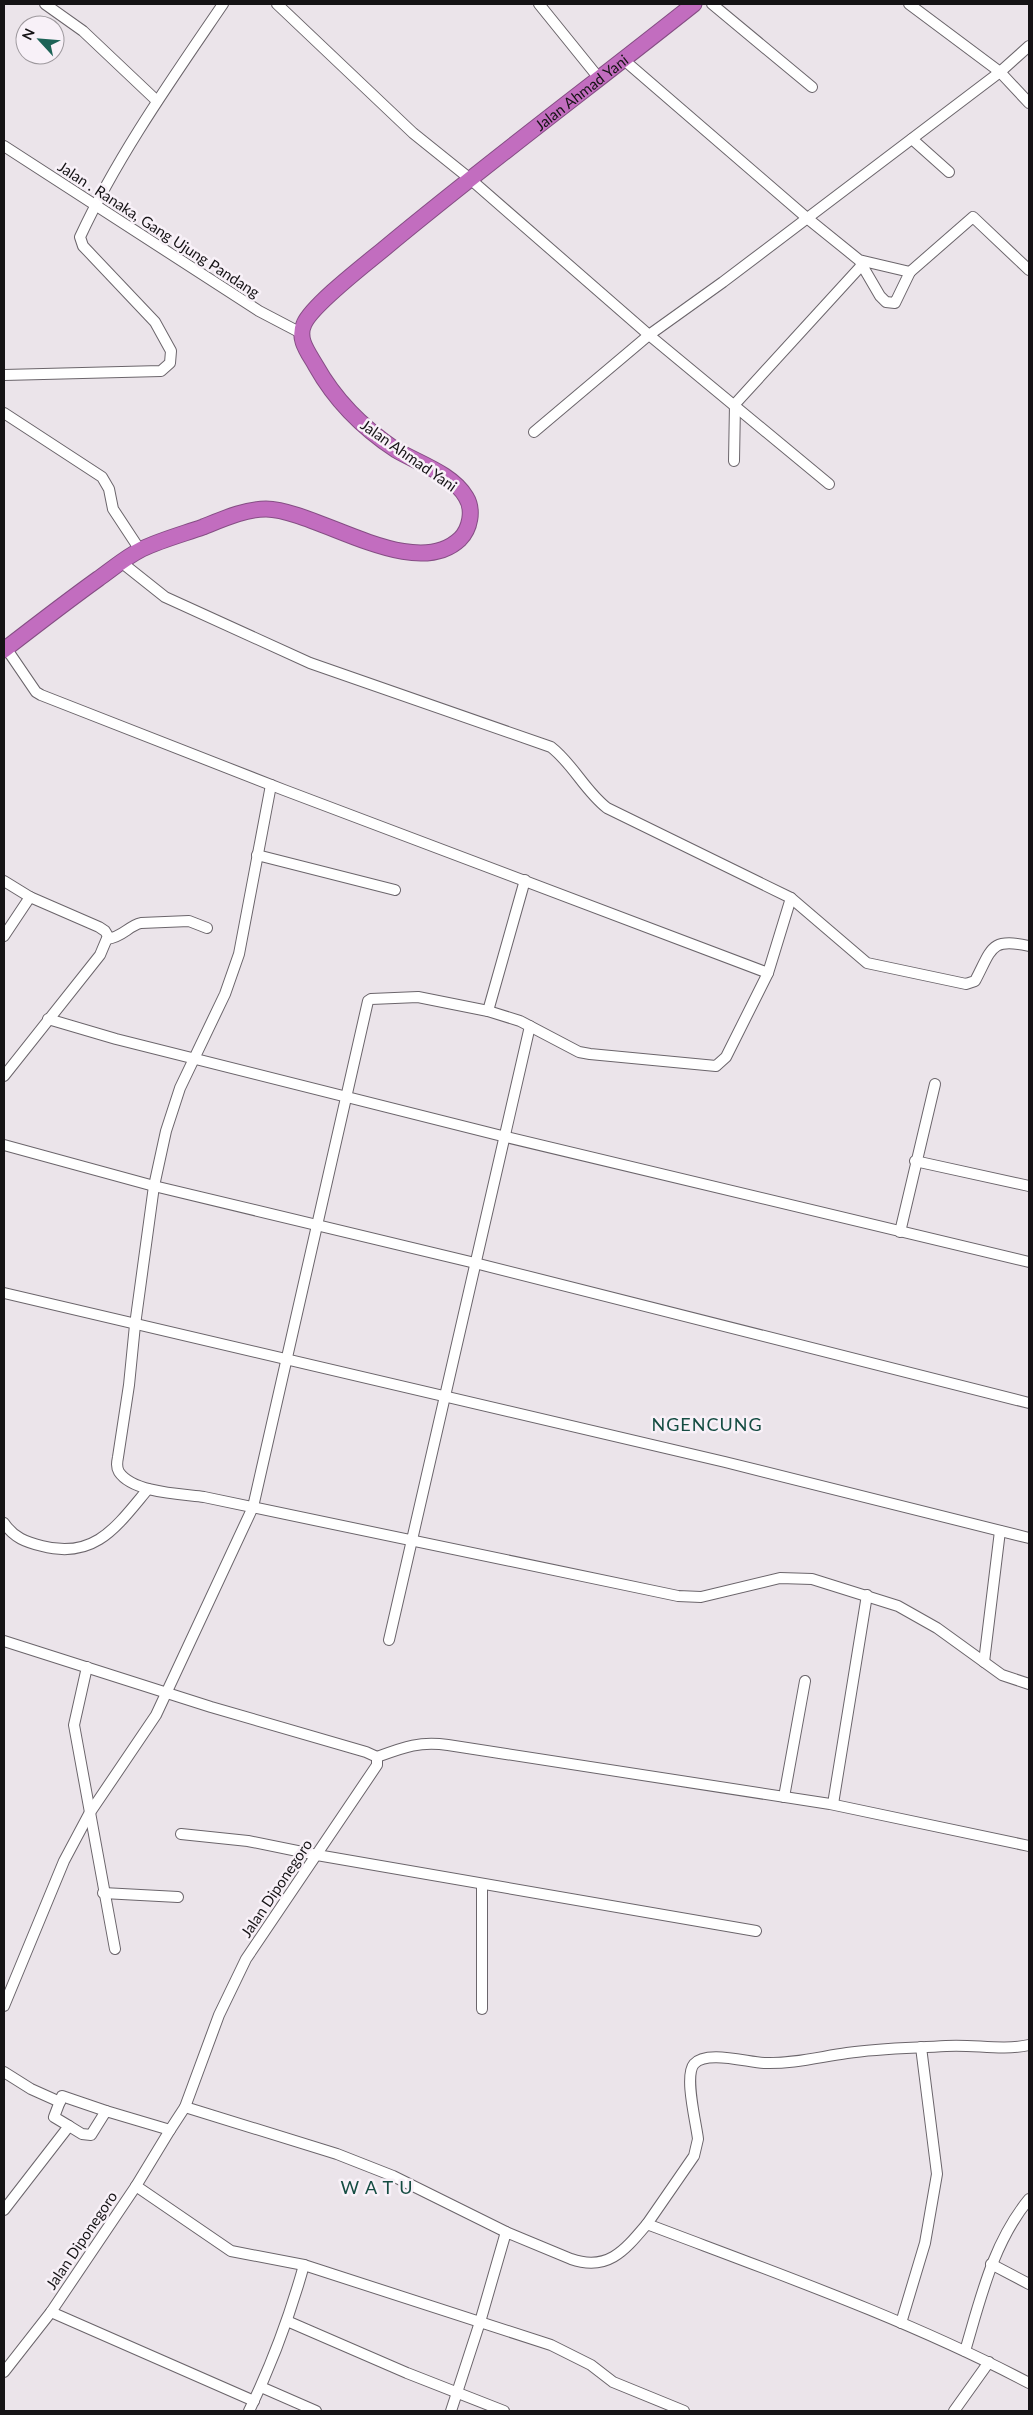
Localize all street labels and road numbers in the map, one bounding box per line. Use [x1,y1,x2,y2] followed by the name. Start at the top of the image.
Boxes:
[531,50,632,134] street label: Jalan Ahmad Yani
[55,157,263,301] street label: Jalan . Ranaka, Gang Ujung Pandang
[357,415,461,495] street label: Jalan Ahmad Yani
[236,1835,316,1941] street label: Jalan Diponegoro
[41,2187,121,2293] street label: Jalan Diponegoro

